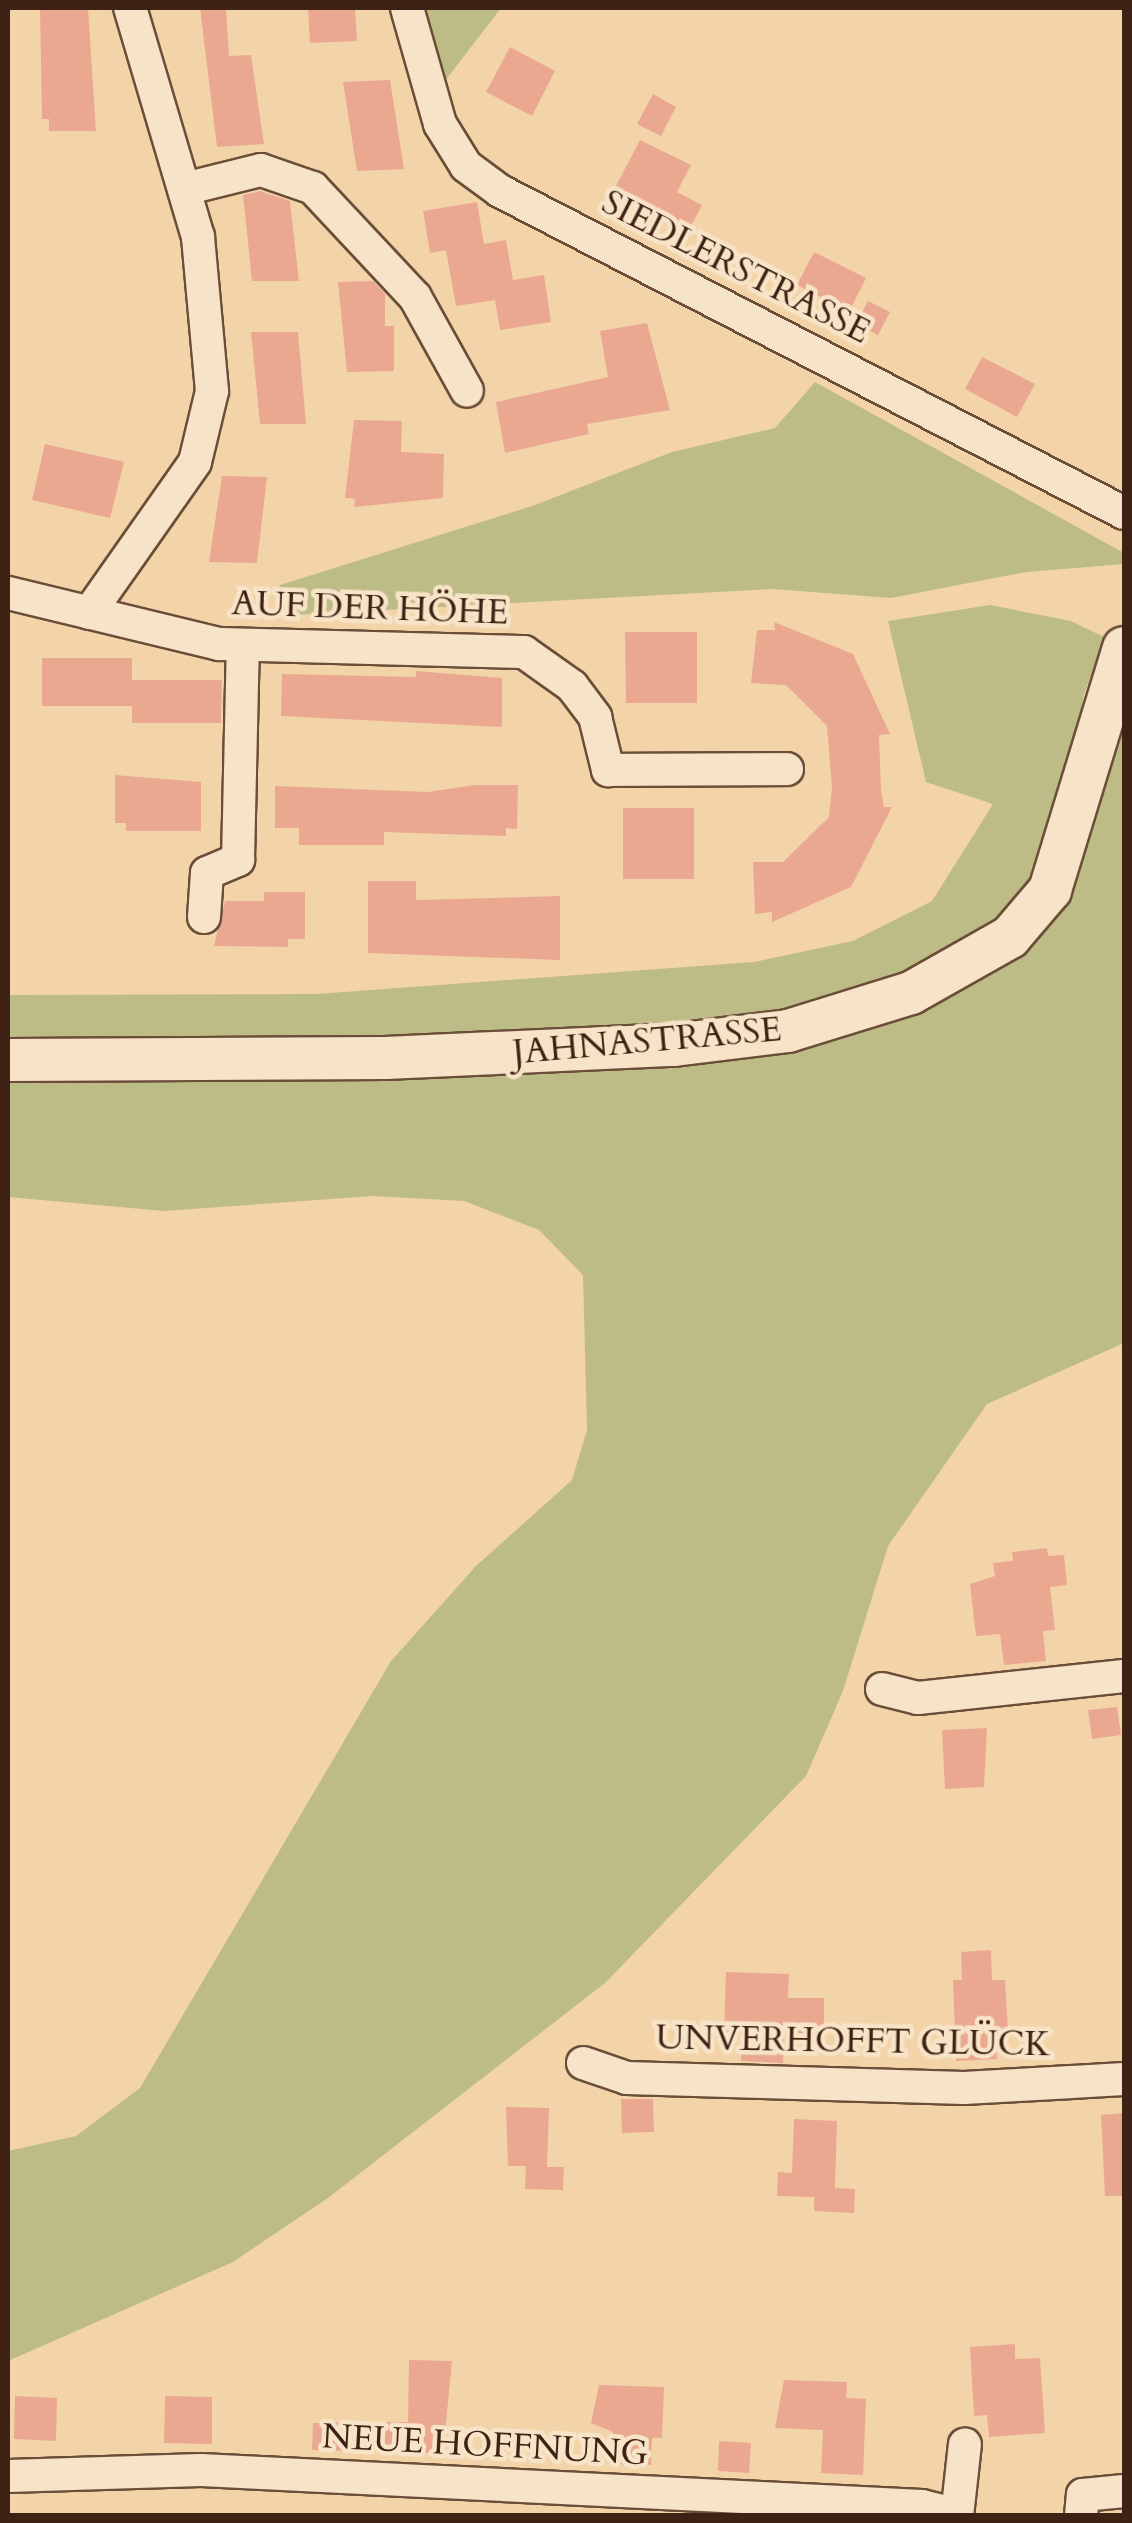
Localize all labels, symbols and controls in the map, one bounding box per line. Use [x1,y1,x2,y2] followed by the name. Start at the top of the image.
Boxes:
[595,181,877,353] street label: SIEDLERSTRASSE
[231,582,509,634] street label: AUF DER HÖHE
[511,1008,783,1074] street label: JAHNASTRASSE
[655,2017,1051,2065] street label: UNVERHOFFT GLÜCK
[321,2415,649,2475] street label: NEUE HOFFNUNG

